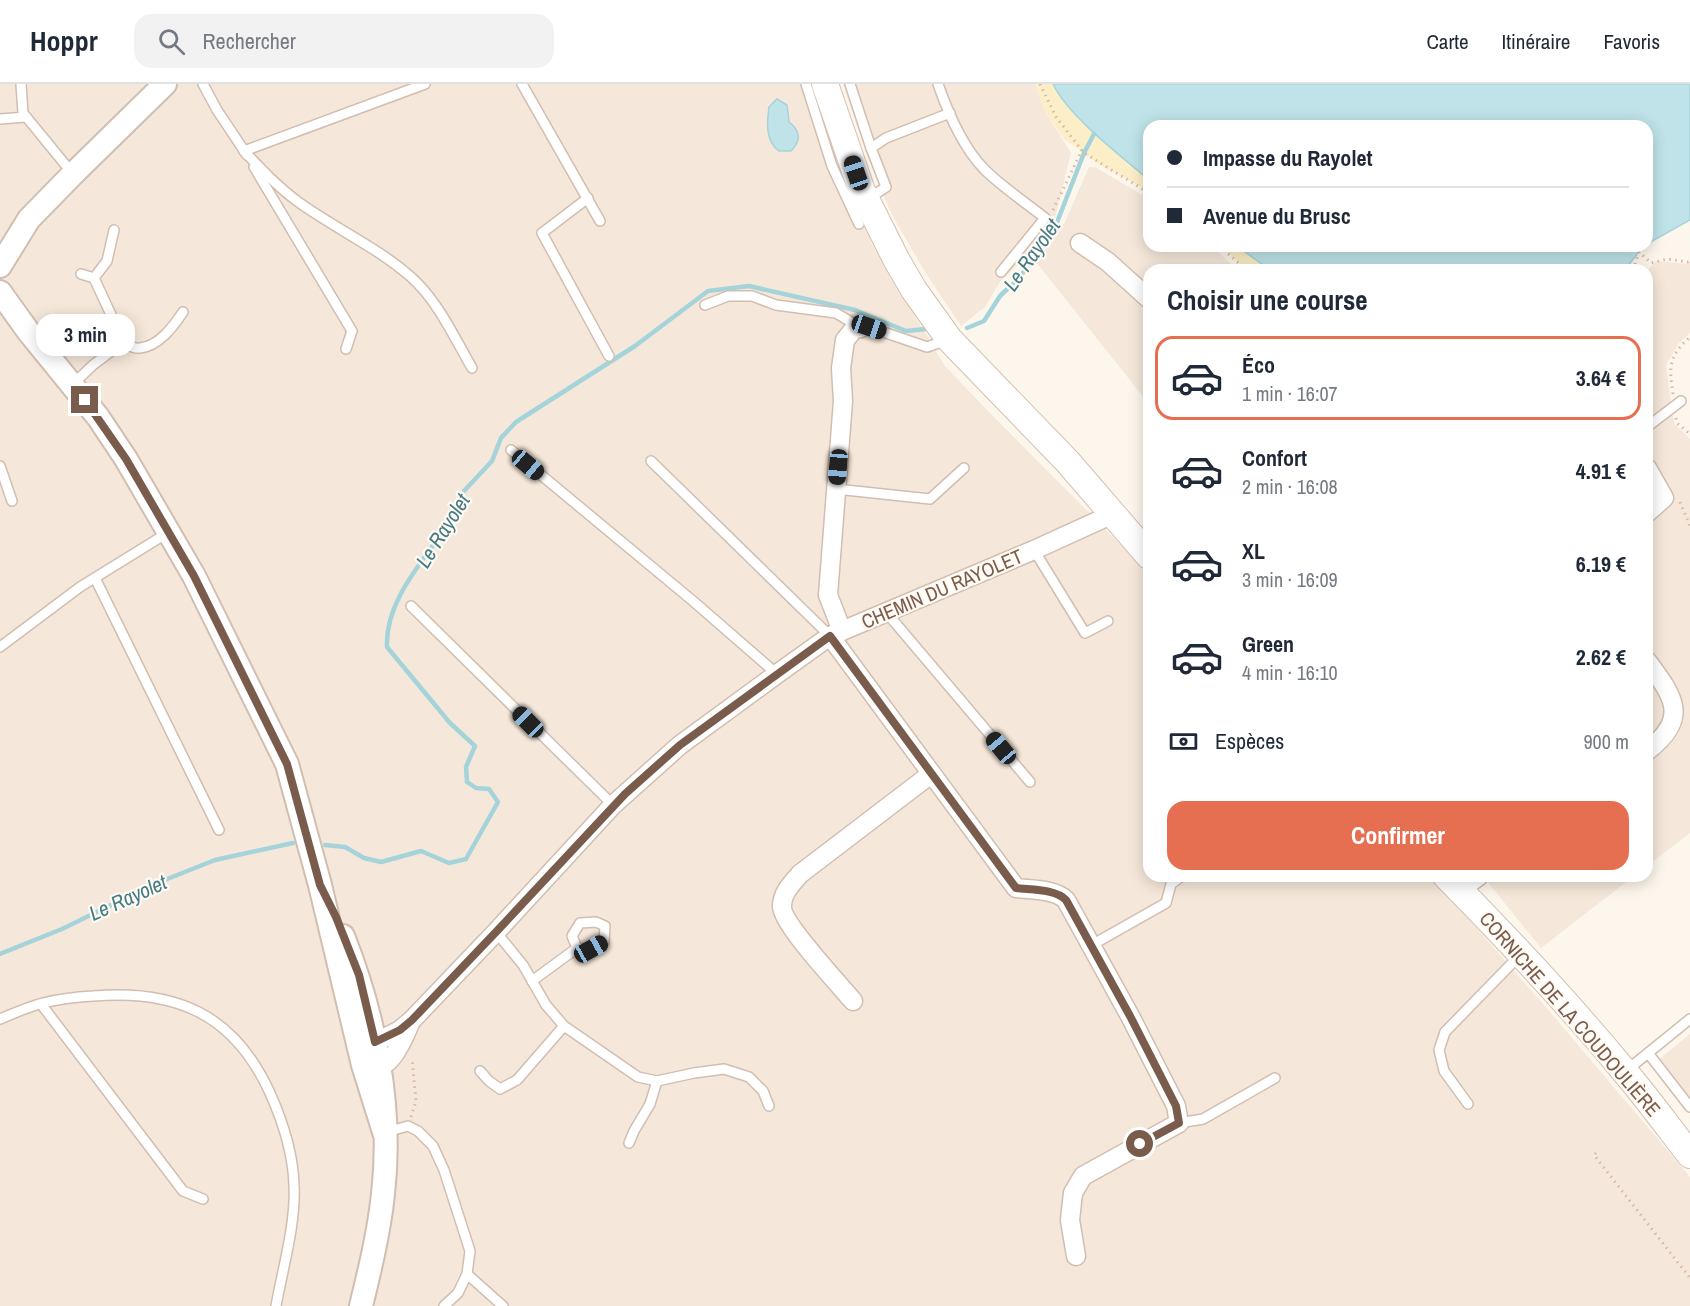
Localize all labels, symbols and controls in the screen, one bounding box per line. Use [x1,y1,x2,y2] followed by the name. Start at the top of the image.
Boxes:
[134,14,554,68] search box
[30,22,98,60] text: Hoppr
[155,25,188,58] icon: search
[203,26,296,56] text: Rechercher
[1426,27,1469,56] text: Carte
[1502,27,1570,56] text: Itinéraire
[1603,27,1660,56] text: Favoris
[1203,143,1372,173] text: Impasse du Rayolet
[842,153,870,193] car
[1203,201,1351,231] text: Avenue du Brusc
[996,212,1068,297] water label: Le Rayolet
[1167,282,1368,318] text: Choisir une course
[36,313,134,355] callout: 3 min
[849,313,889,341] car
[64,321,107,348] text: 3 min
[1242,350,1275,380] text: Éco
[1170,351,1224,405] icon: car
[1576,363,1626,393] text: 3.64 €
[1242,380,1338,407] text: 1 min · 16:07
[71,386,98,413] route end
[1242,443,1307,473] text: Confort
[1170,444,1224,498] icon: car
[508,447,548,483] car
[827,448,849,486] car
[1576,456,1626,486] text: 4.91 €
[1242,473,1338,500] text: 2 min · 16:08
[408,487,477,573] water label: Le Rayolet
[1242,536,1265,566] text: XL
[1170,537,1224,591] icon: car
[857,542,1027,635] street label: CHEMIN DU RAYOLET
[1576,549,1626,579] text: 6.19 €
[1242,566,1338,593] text: 3 min · 16:09
[1242,629,1294,659] text: Green
[1170,630,1224,684] icon: car
[1576,642,1626,672] text: 2.62 €
[1242,659,1338,686] text: 4 min · 16:10
[509,703,547,741] car
[1167,725,1200,758] icon: cash
[1215,726,1284,756] text: Espèces
[983,728,1019,768] car
[1583,728,1629,755] text: 900 m
[1167,801,1629,870] button: Confirmer
[84,867,172,928] water label: Le Rayolet
[1474,905,1667,1122] street label: CORNICHE DE LA COUDOULIÈRE
[571,932,611,966] car
[1126,1130,1153,1157] route start

